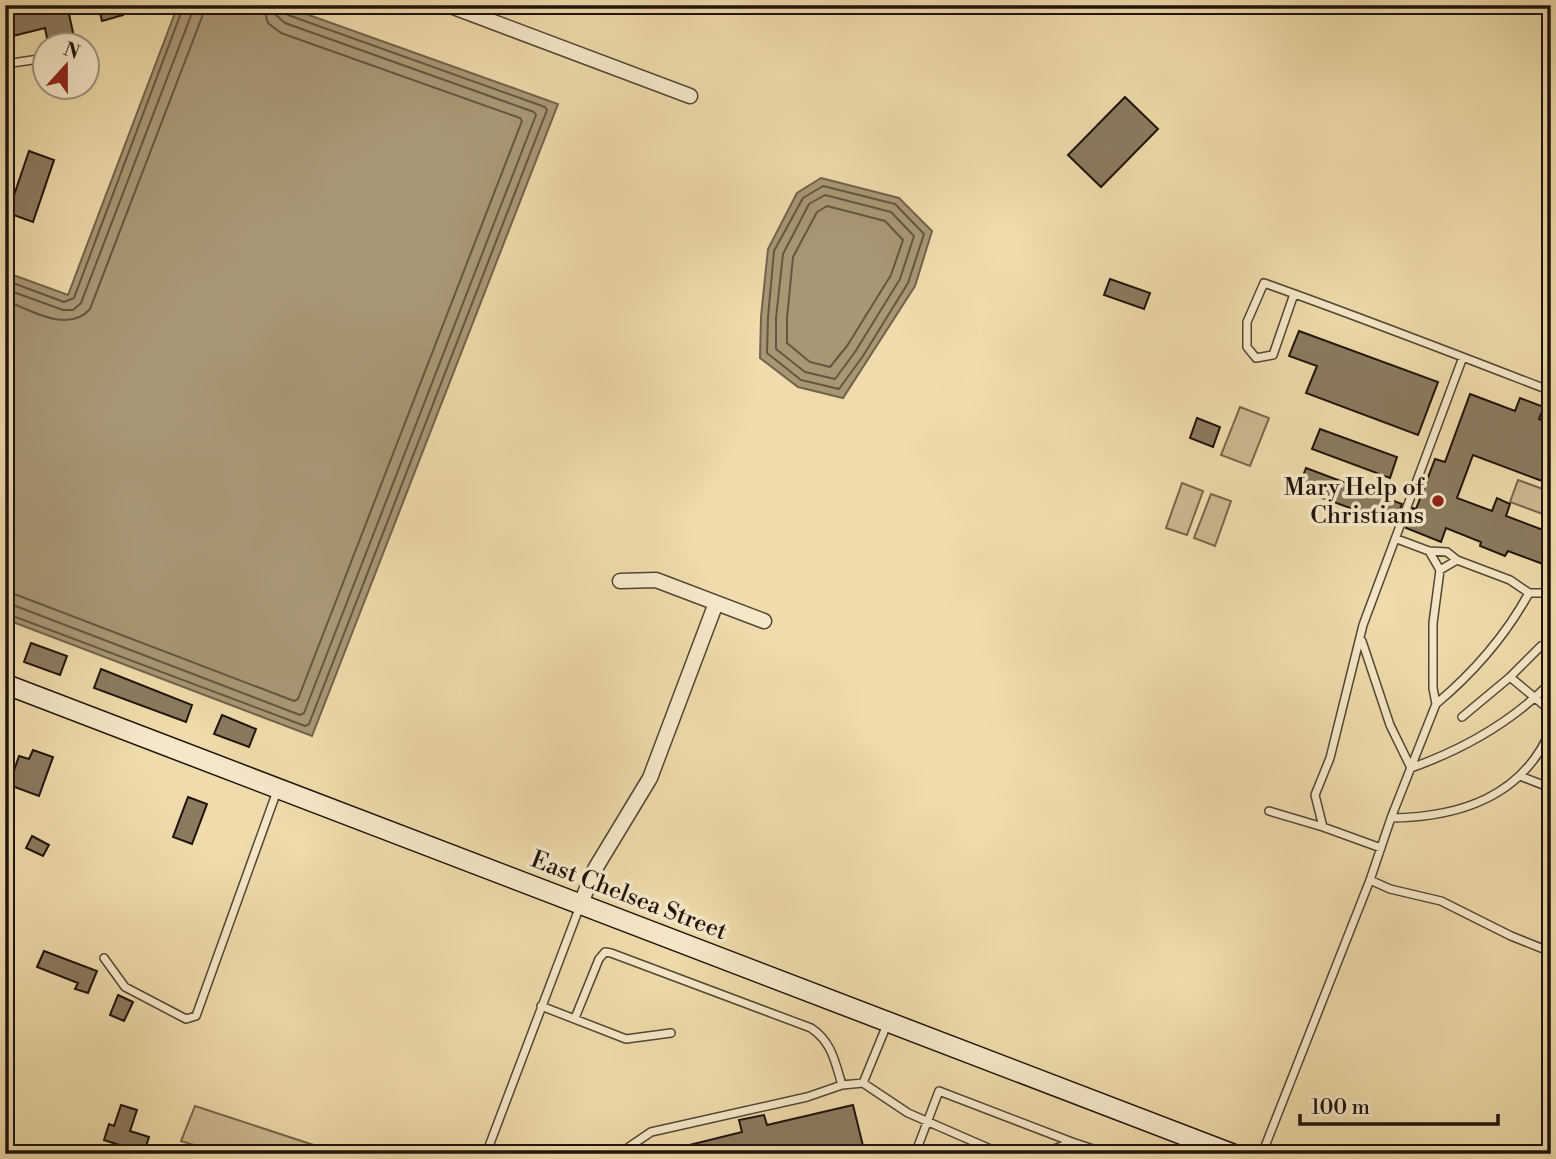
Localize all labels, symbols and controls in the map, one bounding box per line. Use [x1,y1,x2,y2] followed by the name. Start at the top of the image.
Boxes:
[32,32,102,102] north arrow
[60,37,83,65] text: N
[1284,473,1425,531] place label: Mary Help of Christians
[1430,493,1446,509] marker: Mary Help of Christians
[526,845,731,947] street label: East Chelsea Street
[1300,1082,1498,1126] scale bar
[1311,1095,1370,1121] text: 100 m

